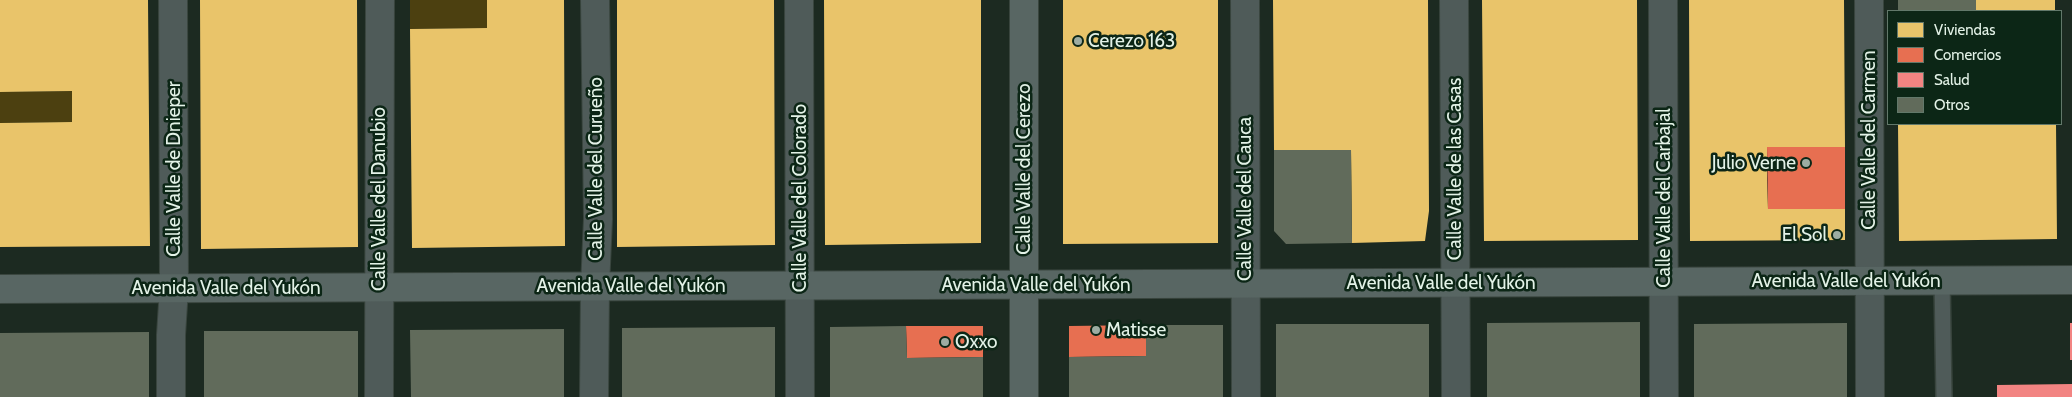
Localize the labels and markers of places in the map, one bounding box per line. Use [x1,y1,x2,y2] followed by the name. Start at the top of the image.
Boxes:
[1088,30,1175,52] place label: Cerezo 163
[1072,35,1084,47] marker: Cerezo 163
[1712,152,1796,174] place label: Julio Verne
[1800,157,1812,169] marker: Julio Verne
[1782,224,1827,246] place label: El Sol
[1831,229,1843,241] marker: El Sol
[1106,319,1166,341] place label: Matisse
[1090,324,1102,336] marker: Matisse
[955,331,998,353] place label: Oxxo
[939,336,951,348] marker: Oxxo

